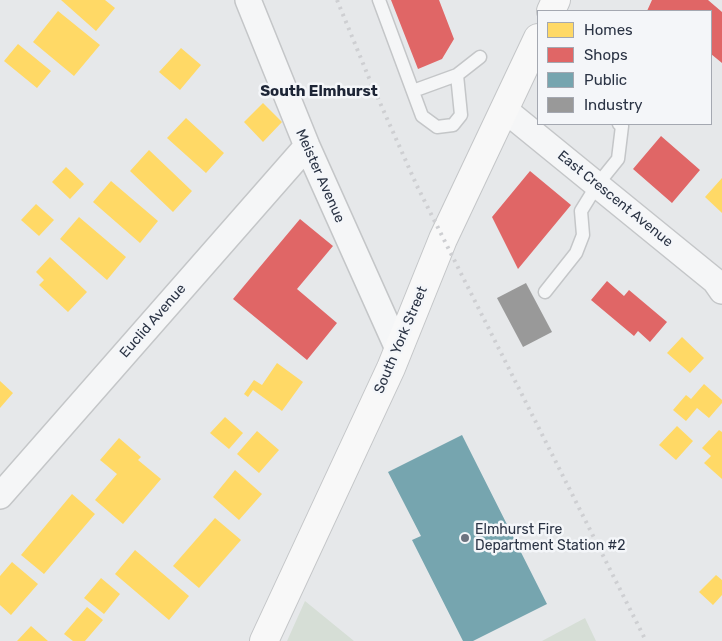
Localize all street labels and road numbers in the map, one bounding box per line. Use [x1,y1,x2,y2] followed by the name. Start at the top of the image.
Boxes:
[292,127,348,225] street label: Meister Avenue
[554,147,676,251] street label: East Crescent Avenue
[116,281,190,361] street label: Euclid Avenue
[371,284,431,396] street label: South York Street

